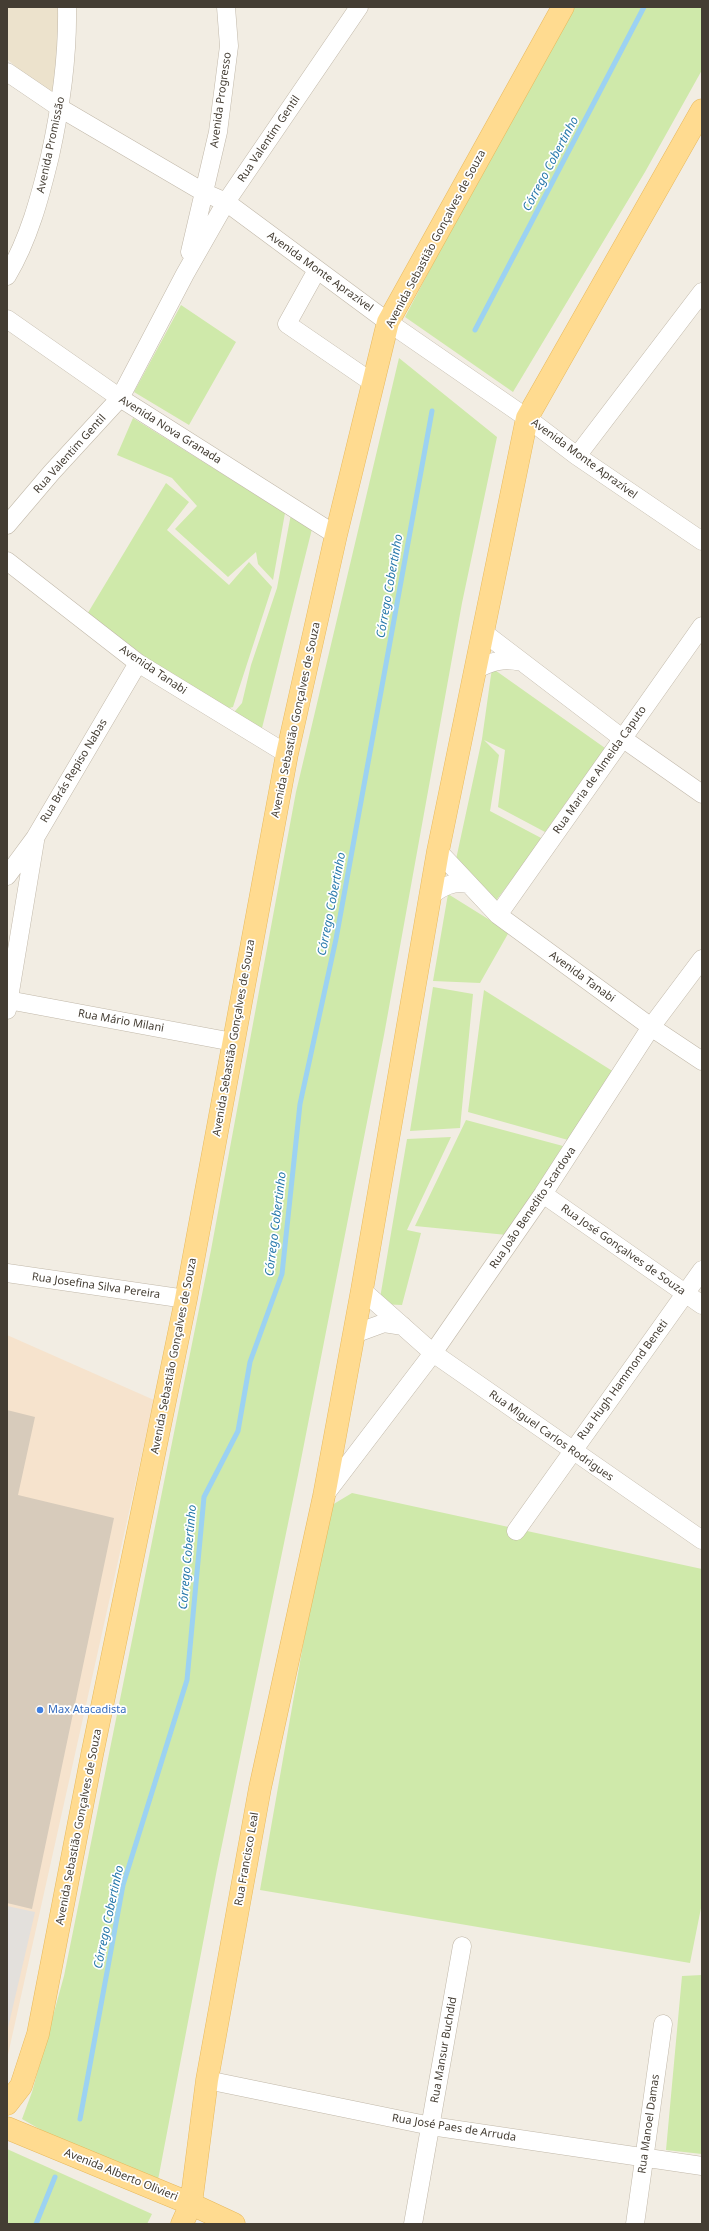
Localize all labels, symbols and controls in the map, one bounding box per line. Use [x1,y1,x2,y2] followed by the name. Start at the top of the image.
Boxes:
[208,51,234,149] street label: Avenida Progresso
[235,93,303,185] street label: Rua Valentim Gentil
[34,96,68,194] street label: Avenida Promissão
[520,114,582,214] water label: Córrego Cobertinho
[383,148,489,330] street label: Avenida Sebastião Gonçalves de Souza
[264,229,376,315] street label: Avenida Monte Aprazível
[116,393,224,467] street label: Avenida Nova Granada
[31,412,109,496] street label: Rua Valentim Gentil
[528,416,640,502] street label: Avenida Monte Aprazível
[374,533,406,639] water label: Córrego Cobertinho
[269,621,323,819] street label: Avenida Sebastião Gonçalves de Souza
[117,643,189,697] street label: Avenida Tanabi
[551,703,649,837] street label: Rua Maria de Almeida Caputo
[38,717,110,825] street label: Rua Brás Repiso Nabas
[315,851,349,957] water label: Córrego Cobertinho
[210,939,258,1137] street label: Avenida Sebastião Gonçalves de Souza
[546,949,618,1005] street label: Avenida Tanabi
[77,1007,165,1035] street label: Rua Mário Milani
[487,1145,579,1271] street label: Rua João Benedito Scardova
[262,1171,290,1277] water label: Córrego Cobertinho
[558,1202,688,1298] street label: Rua José Gonçalves de Souza
[148,1257,200,1455] street label: Avenida Sebastião Gonçalves de Souza
[31,1270,161,1302] street label: Rua Josefina Silva Pereira
[575,1317,671,1443] street label: Rua Hugh Hammond Beneti
[486,1388,616,1484] street label: Rua Miguel Carlos Rodrigues
[176,1504,200,1610] water label: Córrego Cobertinho
[48,1703,126,1717] place label: Max Atacadista
[35,1705,45,1715] marker: Max Atacadista
[53,1728,105,1926] street label: Avenida Sebastião Gonçalves de Souza
[232,1811,262,1907] street label: Rua Francisco Leal
[91,1864,127,1970] water label: Córrego Cobertinho
[428,1996,460,2104] street label: Rua Mansur Buchdid
[635,2074,663,2174] street label: Rua Manoel Damas
[391,2112,517,2144] street label: Rua José Paes de Arruda
[62,2146,180,2204] street label: Avenida Alberto Olivieri

